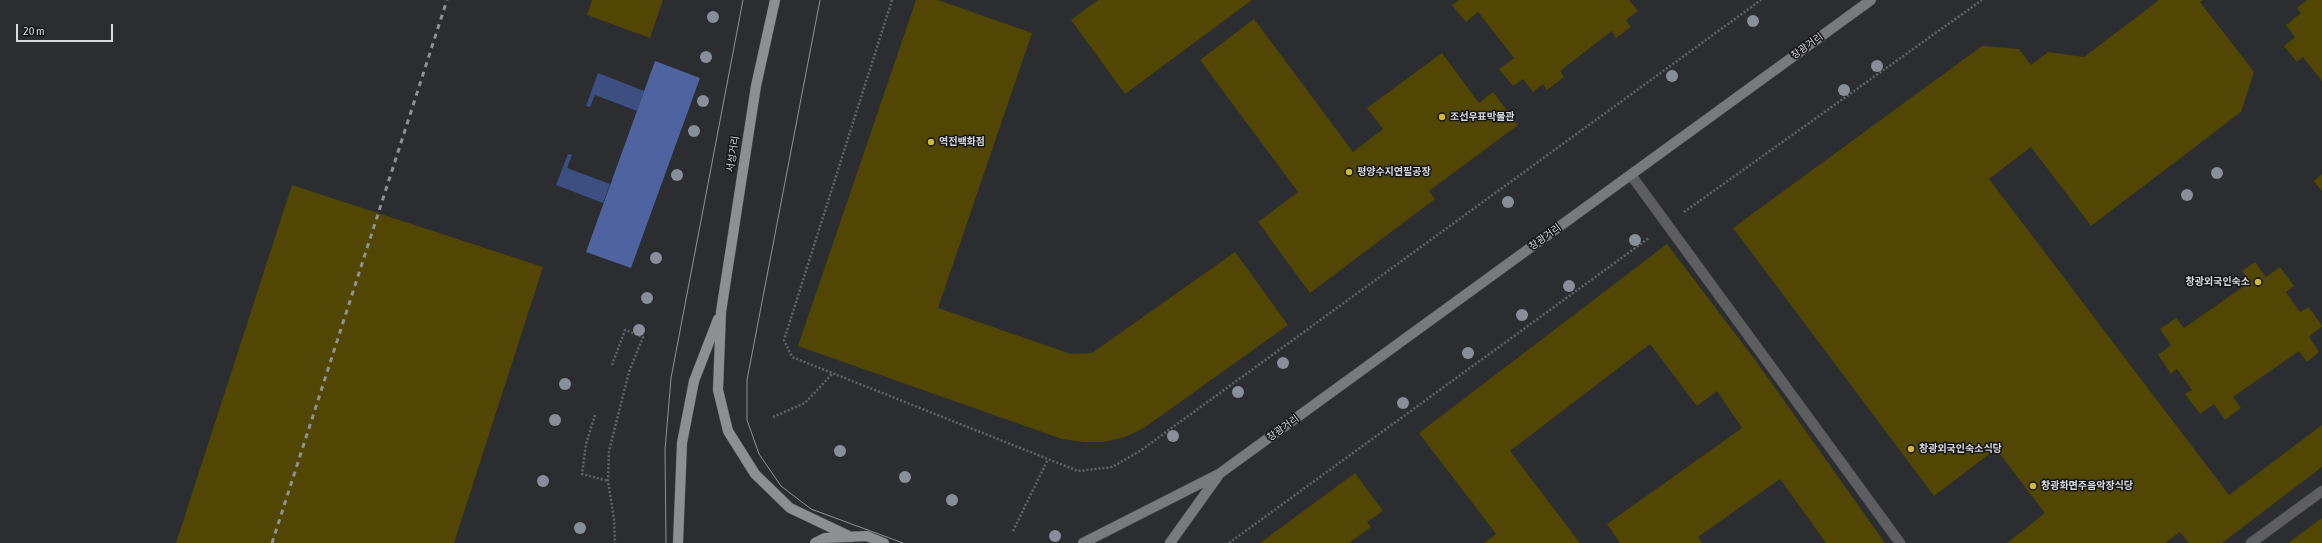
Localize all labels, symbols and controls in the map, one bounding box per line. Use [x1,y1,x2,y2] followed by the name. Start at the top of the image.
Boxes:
[18,16,115,42] scale bar
[23,24,45,38] text: 20 m
[1789,30,1825,62] street label: 창광거리
[1450,111,1514,123] place label: 조선우표박물관
[1437,112,1447,122] marker: 조선우표박물관
[724,135,742,173] street label: 서성거리
[939,136,985,148] place label: 역전백화점
[926,137,936,147] marker: 역전백화점
[1357,166,1431,178] place label: 평양수지연필공장
[1344,167,1354,177] marker: 평양수지연필공장
[1527,221,1563,253] street label: 창광거리
[2186,276,2250,288] place label: 창광외국인숙소
[2253,277,2263,287] marker: 창광외국인숙소
[1265,412,1301,444] street label: 창광거리
[1919,443,2002,455] place label: 창광외국인숙소식당
[1906,444,1916,454] marker: 창광외국인숙소식당
[2041,480,2133,492] place label: 창광화면주음악장식당
[2028,481,2038,491] marker: 창광화면주음악장식당

